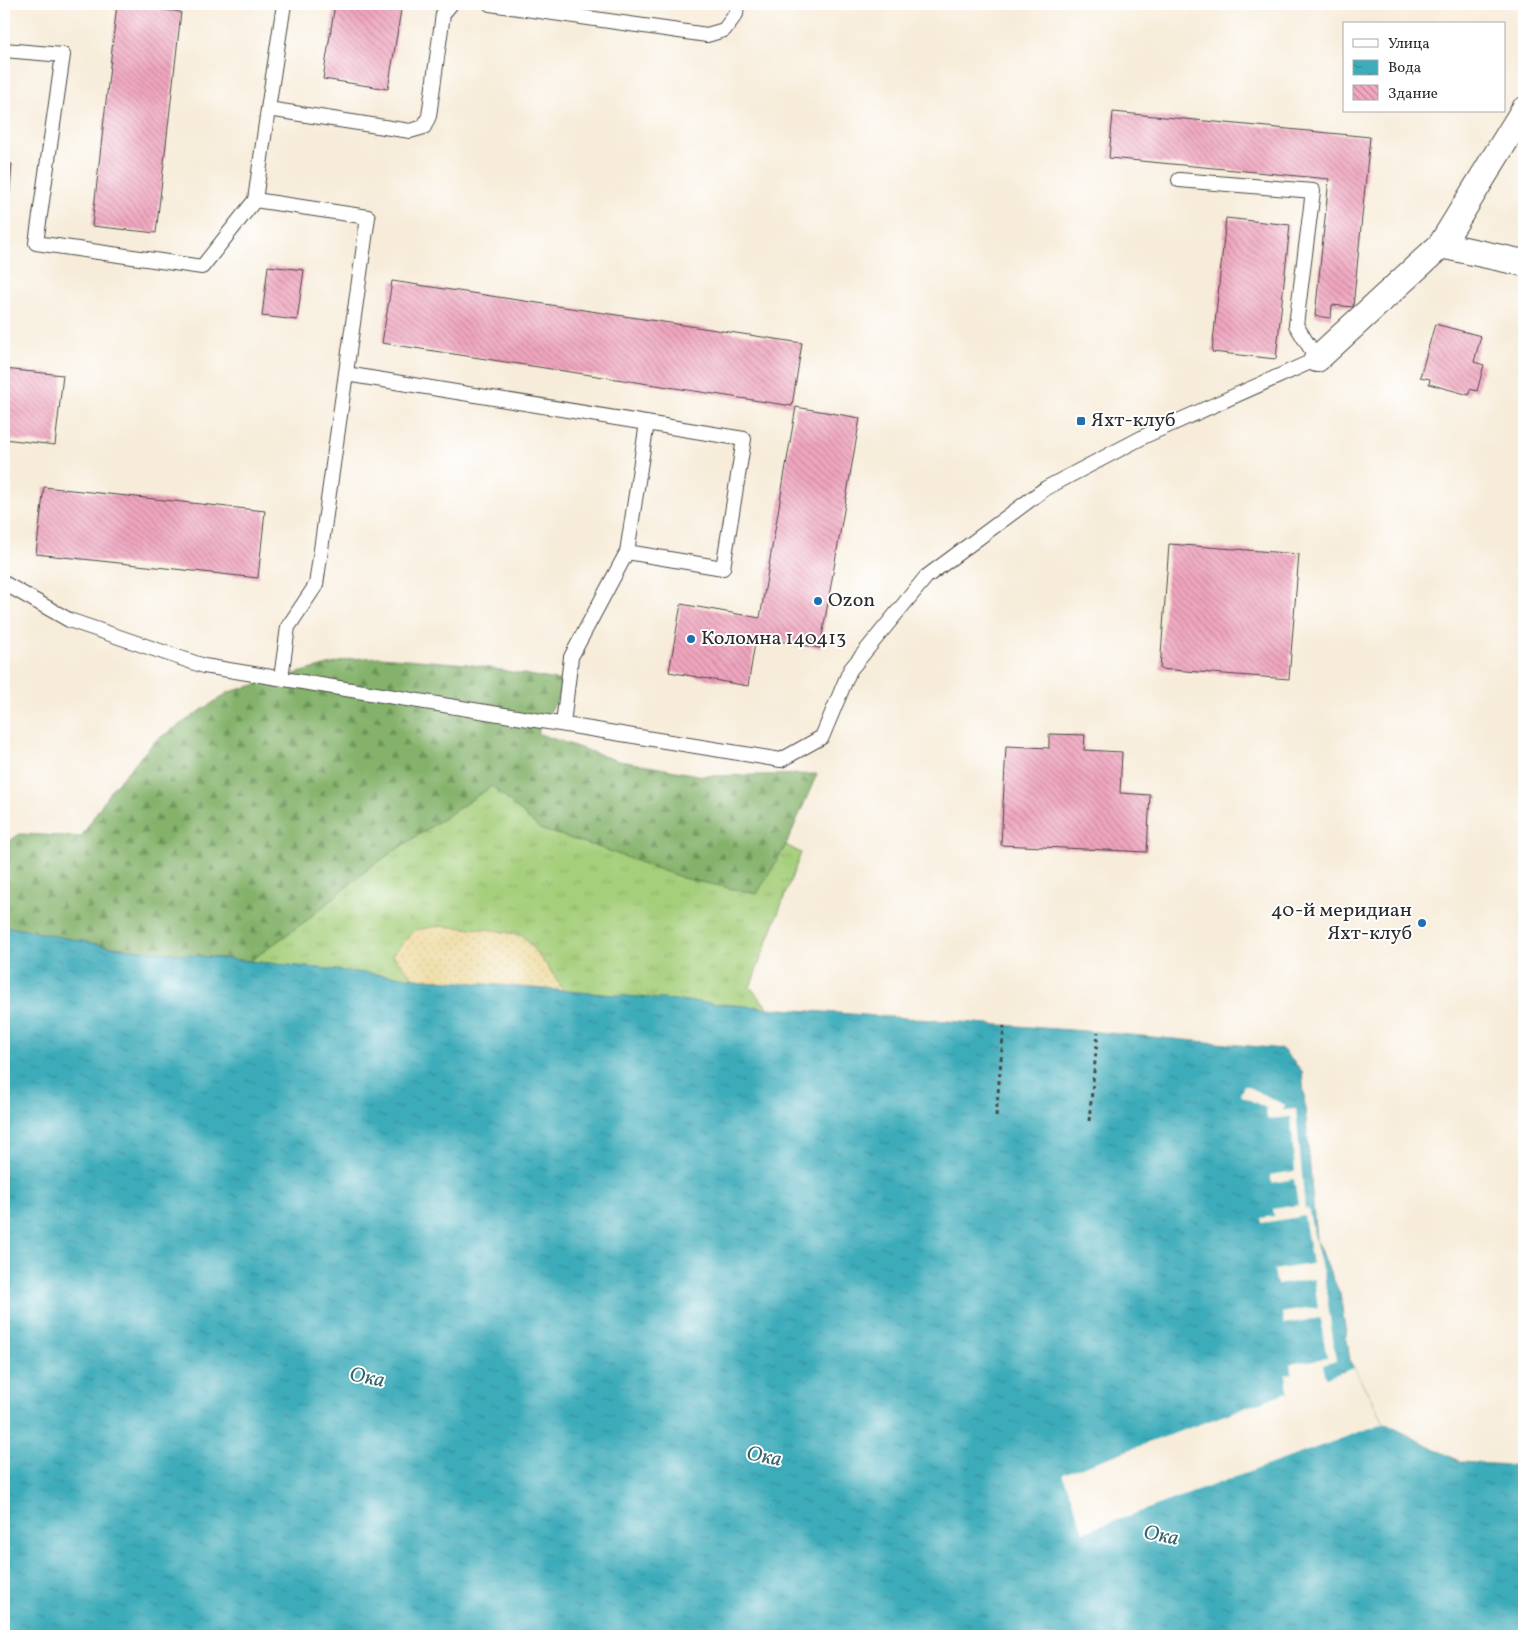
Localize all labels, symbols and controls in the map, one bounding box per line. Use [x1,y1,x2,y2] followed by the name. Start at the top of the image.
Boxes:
[1343,22,1506,112] legend
[1388,34,1430,55] text: Улица
[1388,58,1421,79] text: Вода
[1388,84,1438,105] text: Здание
[1091,407,1176,435] place label: Яхт-клуб
[1075,415,1087,427] marker: Яхт-клуб
[828,587,875,615] place label: Ozon
[812,595,824,607] marker: Ozon
[701,625,846,653] place label: Коломна 140413
[685,633,697,645] marker: Коломна 140413
[1271,897,1412,948] place label: 40-й меридиан Яхт-клуб
[1416,917,1428,929] marker: 40-й меридиан Яхт-клуб
[347,1360,387,1396] water label: Ока
[744,1439,784,1475] water label: Ока
[1141,1518,1181,1554] water label: Ока

